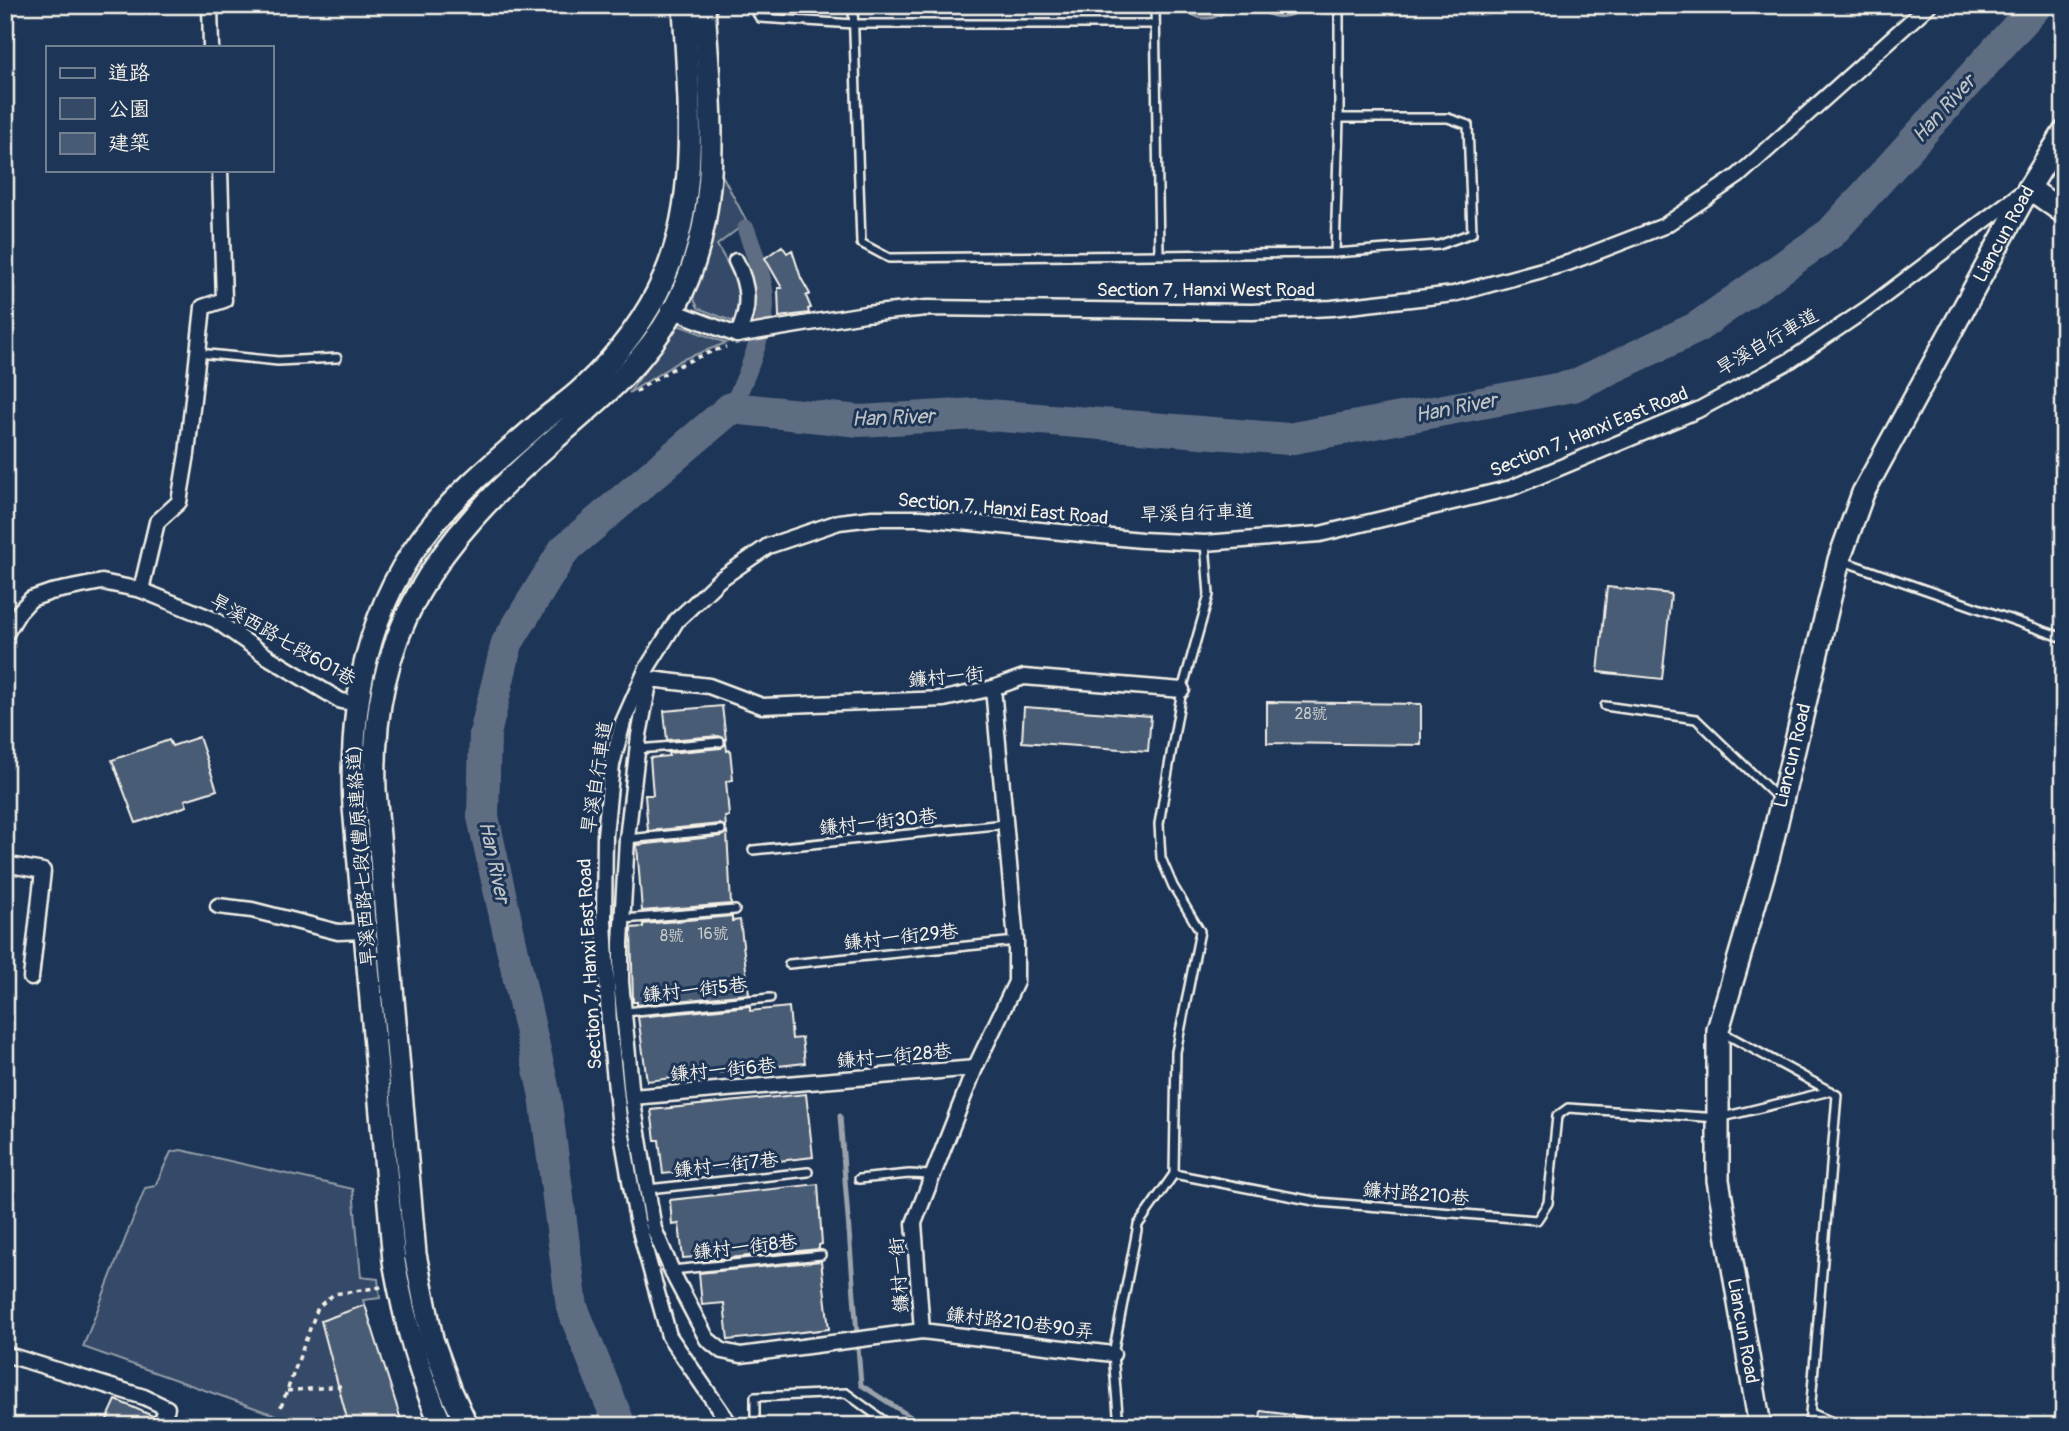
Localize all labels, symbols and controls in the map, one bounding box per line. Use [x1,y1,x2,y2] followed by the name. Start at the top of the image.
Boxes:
[46,46,273,172] legend
[108,60,150,87] text: 道路
[1906,67,1983,149] water label: Han River
[108,96,150,123] text: 公園
[108,130,150,157] text: 建築
[1968,182,2040,287] street label: Liancun Road
[1097,278,1315,302] street label: Section 7, Hanxi West Road
[1712,303,1822,381] street label: 旱溪自行車道
[1486,381,1692,483] street label: Section 7, Hanxi East Road
[1413,386,1502,429] water label: Han River
[851,403,937,433] water label: Han River
[897,488,1109,530] street label: Section 7, Hanxi East Road
[1140,499,1254,527] street label: 旱溪自行車道
[206,588,360,692] street label: 旱溪西路七段601巷
[907,662,985,692] street label: 鐮村一街
[1769,701,1817,810] street label: Liancun Road
[1294,704,1328,724] house number: 28號
[576,719,618,835] street label: 旱溪自行車道
[341,745,381,967] street label: 旱溪西路七段(豐原連絡道)
[818,804,938,840] street label: 鎌村一街30巷
[472,819,516,908] water label: Han River
[572,858,608,1070] street label: Section 7, Hanxi East Road
[842,919,960,955] street label: 鎌村一街29巷
[697,924,729,944] house number: 16號
[660,926,684,946] house number: 8號
[641,973,749,1007] street label: 鎌村一街5巷
[836,1039,952,1073] street label: 鎌村一街28巷
[669,1053,777,1087] street label: 鎌村一街6巷
[673,1148,779,1182] street label: 鎌村一街7巷
[1362,1177,1470,1211] street label: 鐮村路210巷
[692,1230,798,1264] street label: 鎌村一街8巷
[884,1236,914,1314] street label: 鐮村一街
[1722,1276,1764,1386] street label: Liancun Road
[945,1302,1095,1344] street label: 鎌村路210巷90弄

